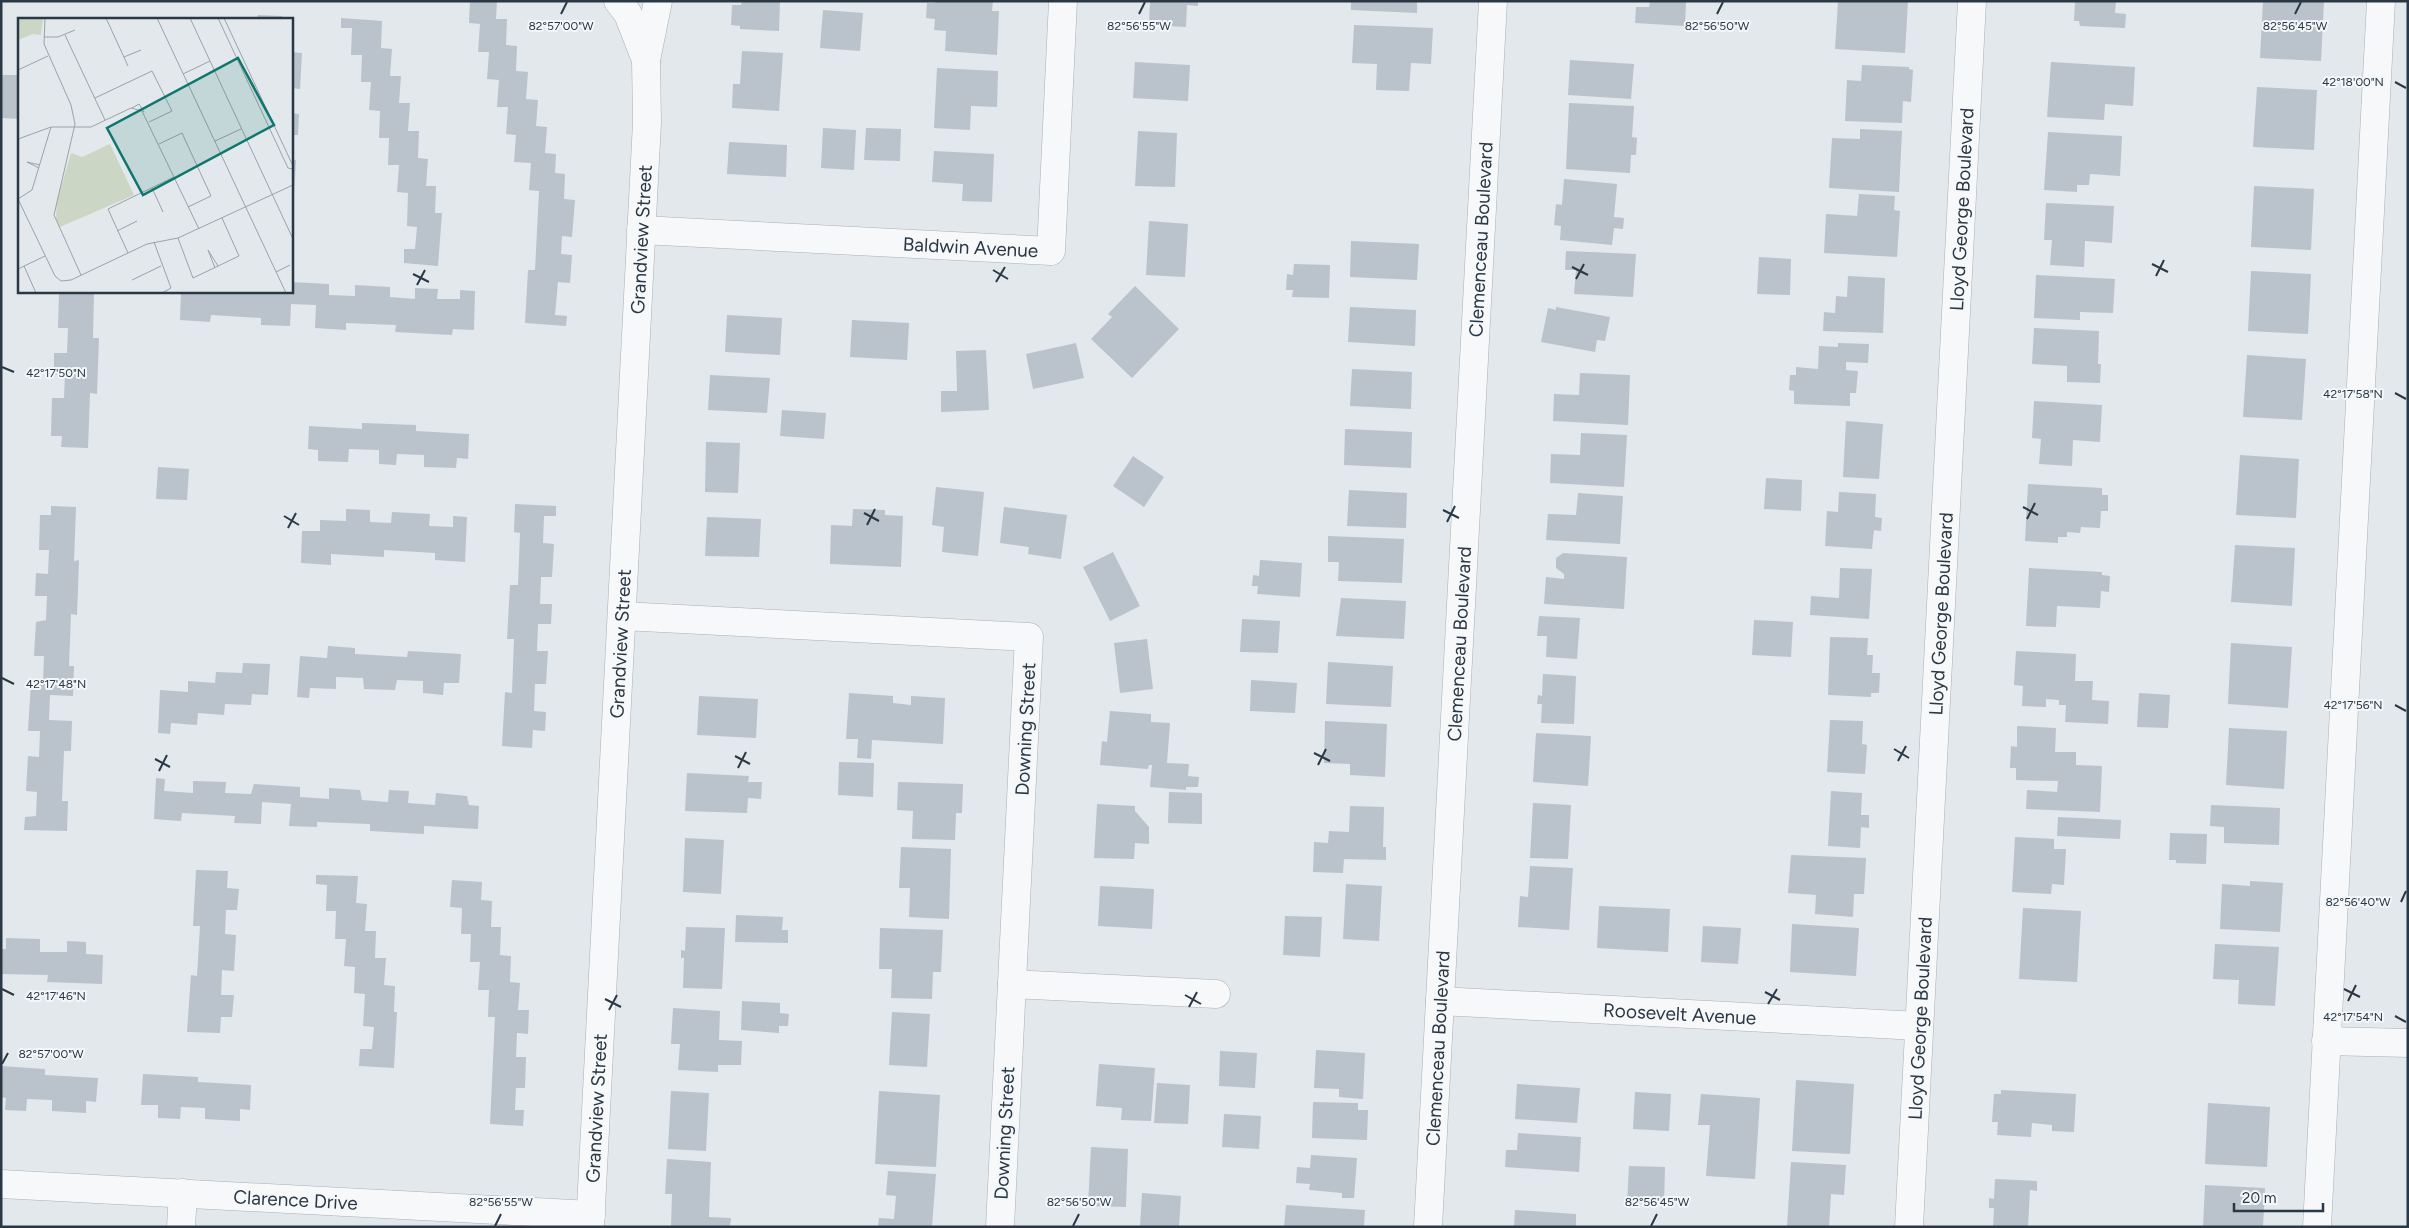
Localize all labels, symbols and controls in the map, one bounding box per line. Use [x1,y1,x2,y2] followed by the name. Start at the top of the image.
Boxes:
[18,18,292,292] inset map
[529,19,594,33] text: 82°57'00"W
[1107,19,1171,33] text: 82°56'55"W
[1685,19,1750,33] text: 82°56'50"W
[2263,19,2328,33] text: 82°56'45"W
[2322,75,2384,89] text: 42°18'00"N
[1945,107,1979,312] street label: Lloyd George Boulevard
[1464,141,1498,338] street label: Clemenceau Boulevard
[626,164,657,315] street label: Grandview Street
[902,232,1039,262] street label: Baldwin Avenue
[26,366,86,380] text: 42°17'50"N
[2323,387,2383,401] text: 42°17'58"N
[1924,512,1958,716] street label: Lloyd George Boulevard
[1443,546,1476,742] street label: Clemenceau Boulevard
[605,568,636,719] street label: Grandview Street
[1011,662,1040,796] street label: Downing Street
[26,677,86,691] text: 42°17'48"N
[2323,698,2383,712] text: 42°17'56"N
[2325,895,2391,909] text: 82°56'40"W
[1904,916,1937,1121] street label: Lloyd George Boulevard
[1421,950,1455,1147] street label: Clemenceau Boulevard
[26,989,86,1003] text: 42°17'46"N
[1602,999,1757,1029] street label: Roosevelt Avenue
[2323,1010,2383,1024] text: 42°17'54"N
[581,1033,612,1183] street label: Grandview Street
[19,1047,84,1061] text: 82°57'00"W
[990,1066,1019,1200] street label: Downing Street
[2234,1180,2323,1212] scale bar
[233,1185,358,1215] street label: Clarence Drive
[2242,1189,2276,1207] text: 20 m
[469,1195,533,1209] text: 82°56'55"W
[1047,1195,1112,1209] text: 82°56'50"W
[1625,1195,1690,1209] text: 82°56'45"W

